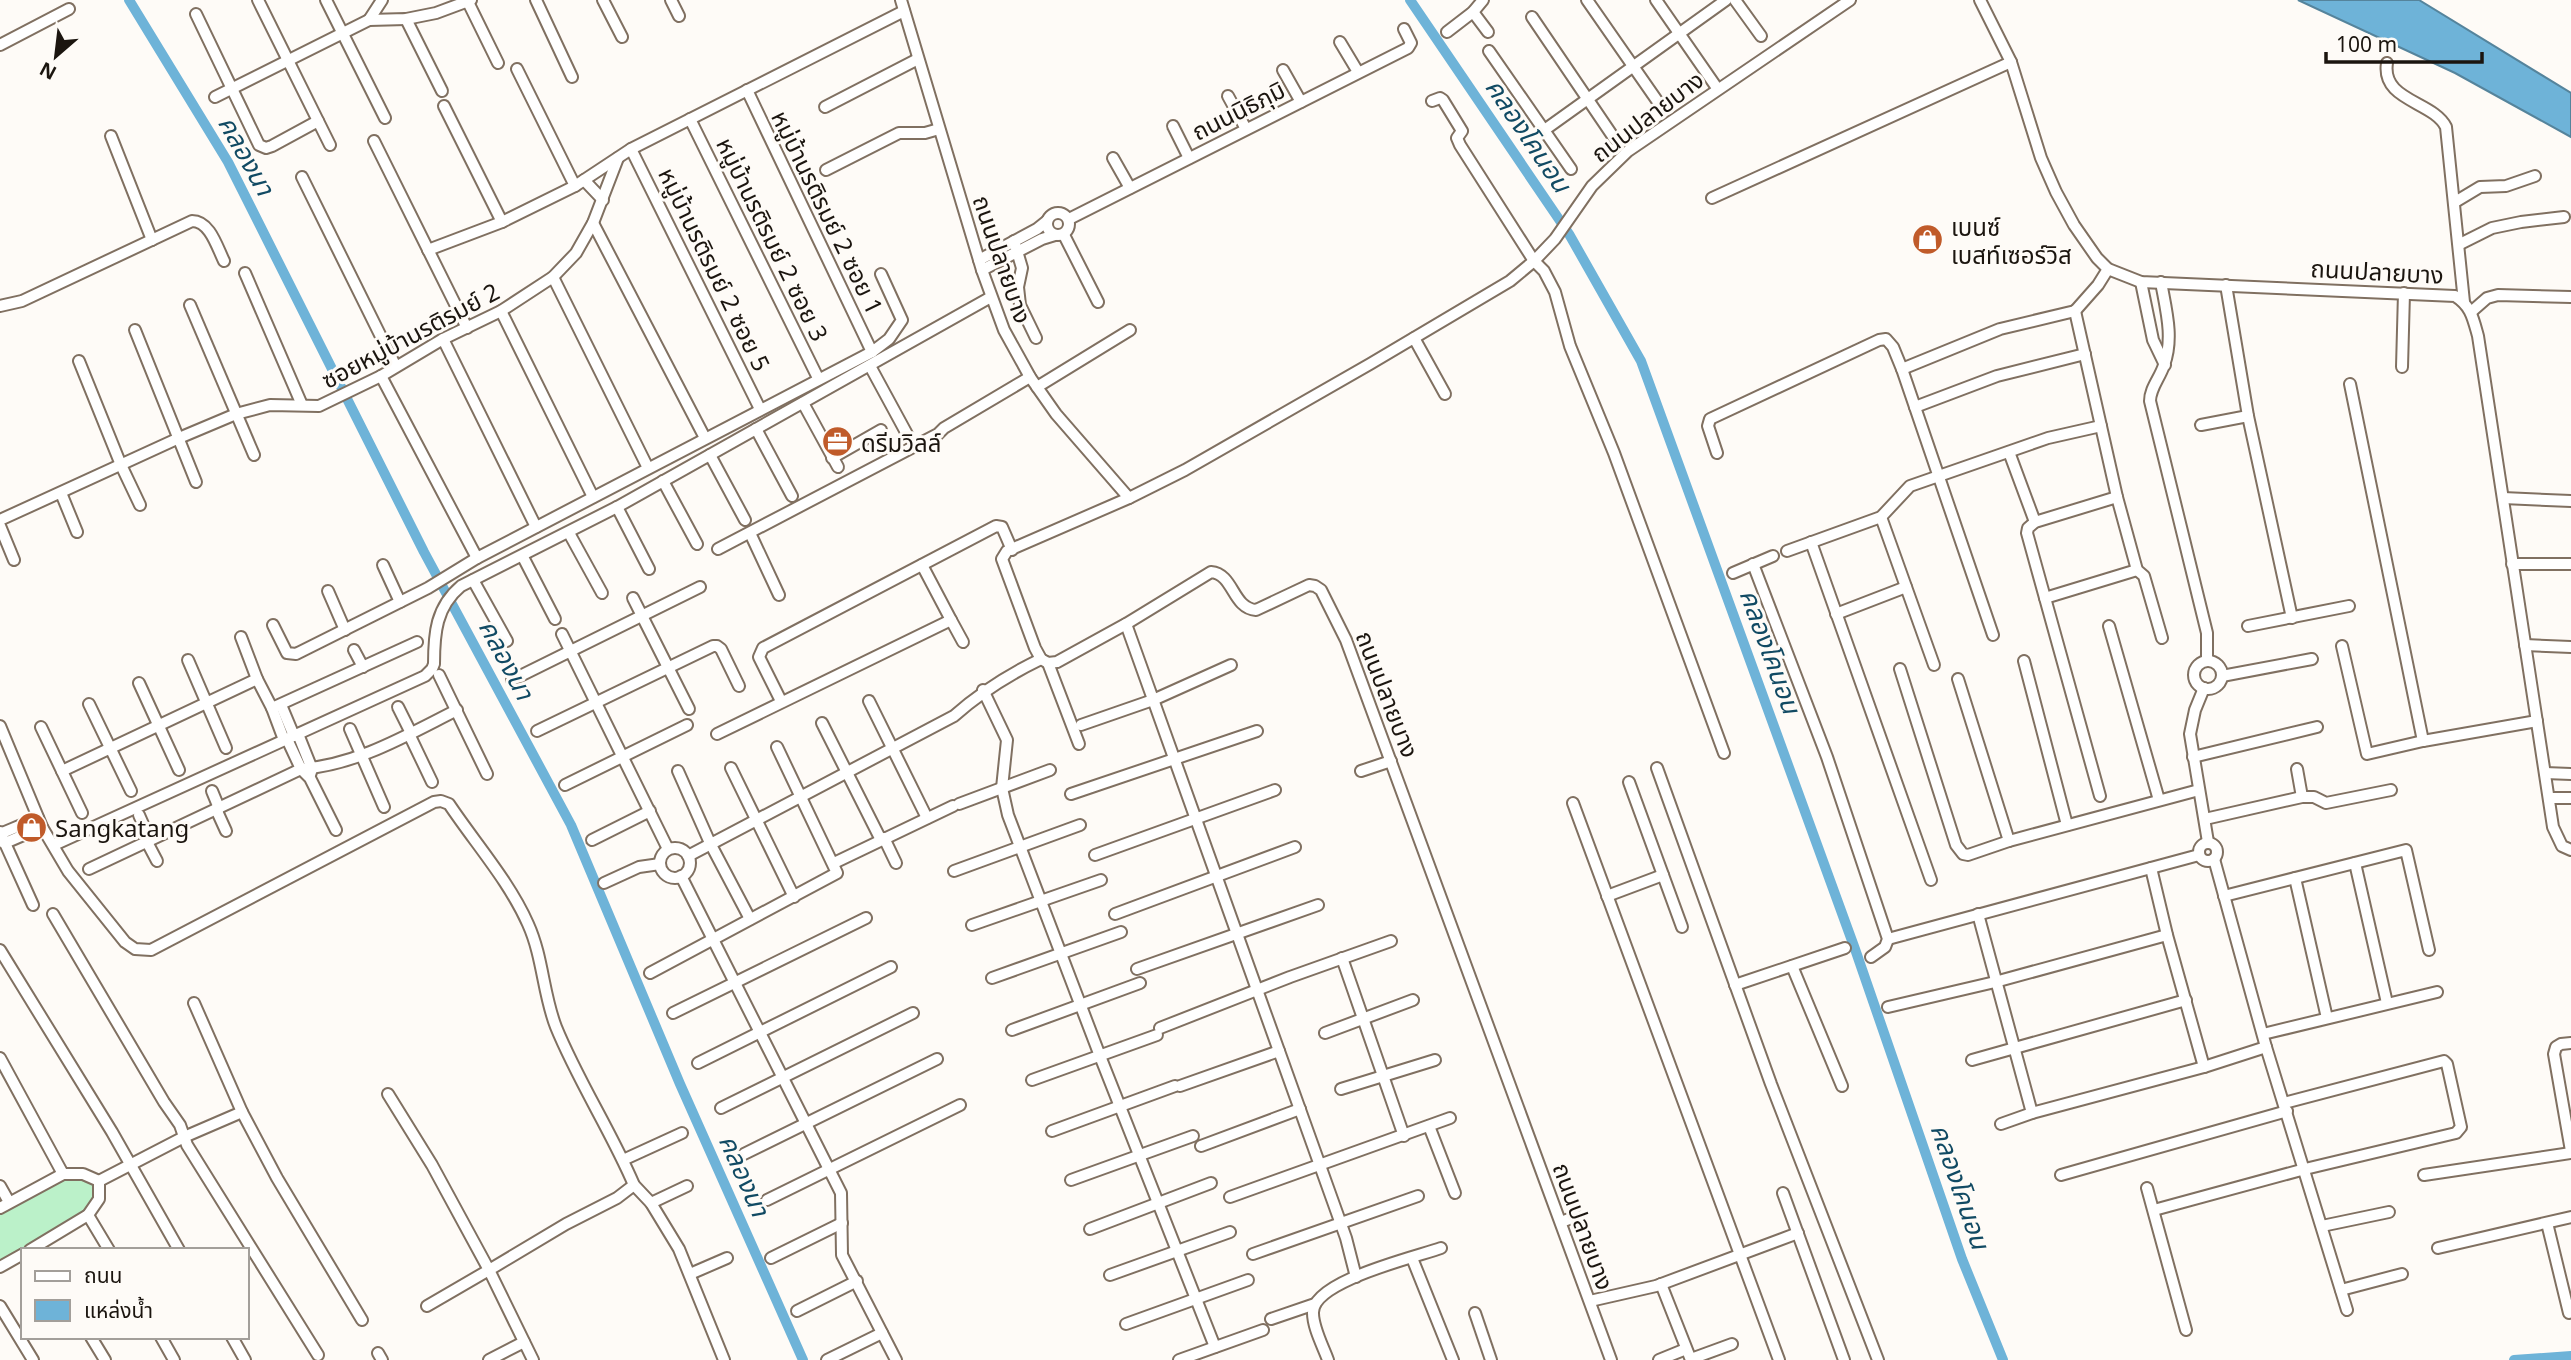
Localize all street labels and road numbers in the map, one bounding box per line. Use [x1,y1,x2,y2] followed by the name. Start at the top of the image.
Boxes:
[1584,63,1710,169] street label: ถนนปลายบาง
[1186,72,1290,148] street label: ถนนนิธิภุมิ
[764,105,892,319] street label: หมู่บ้านรติรมย์ 2 ซอย 1
[709,132,837,346] street label: หมู่บ้านรติรมย์ 2 ซอย 3
[651,162,779,376] street label: หมู่บ้านรติรมย์ 2 ซอย 5
[966,191,1040,327] street label: ถนนปลายบาง
[2310,251,2444,291] street label: ถนนปลายบาง
[315,274,505,396] street label: ซอยหมู่บ้านรติรมย์ 2
[1349,626,1427,762] street label: ถนนปลายบาง
[1546,1158,1622,1294] street label: ถนนปลายบาง

